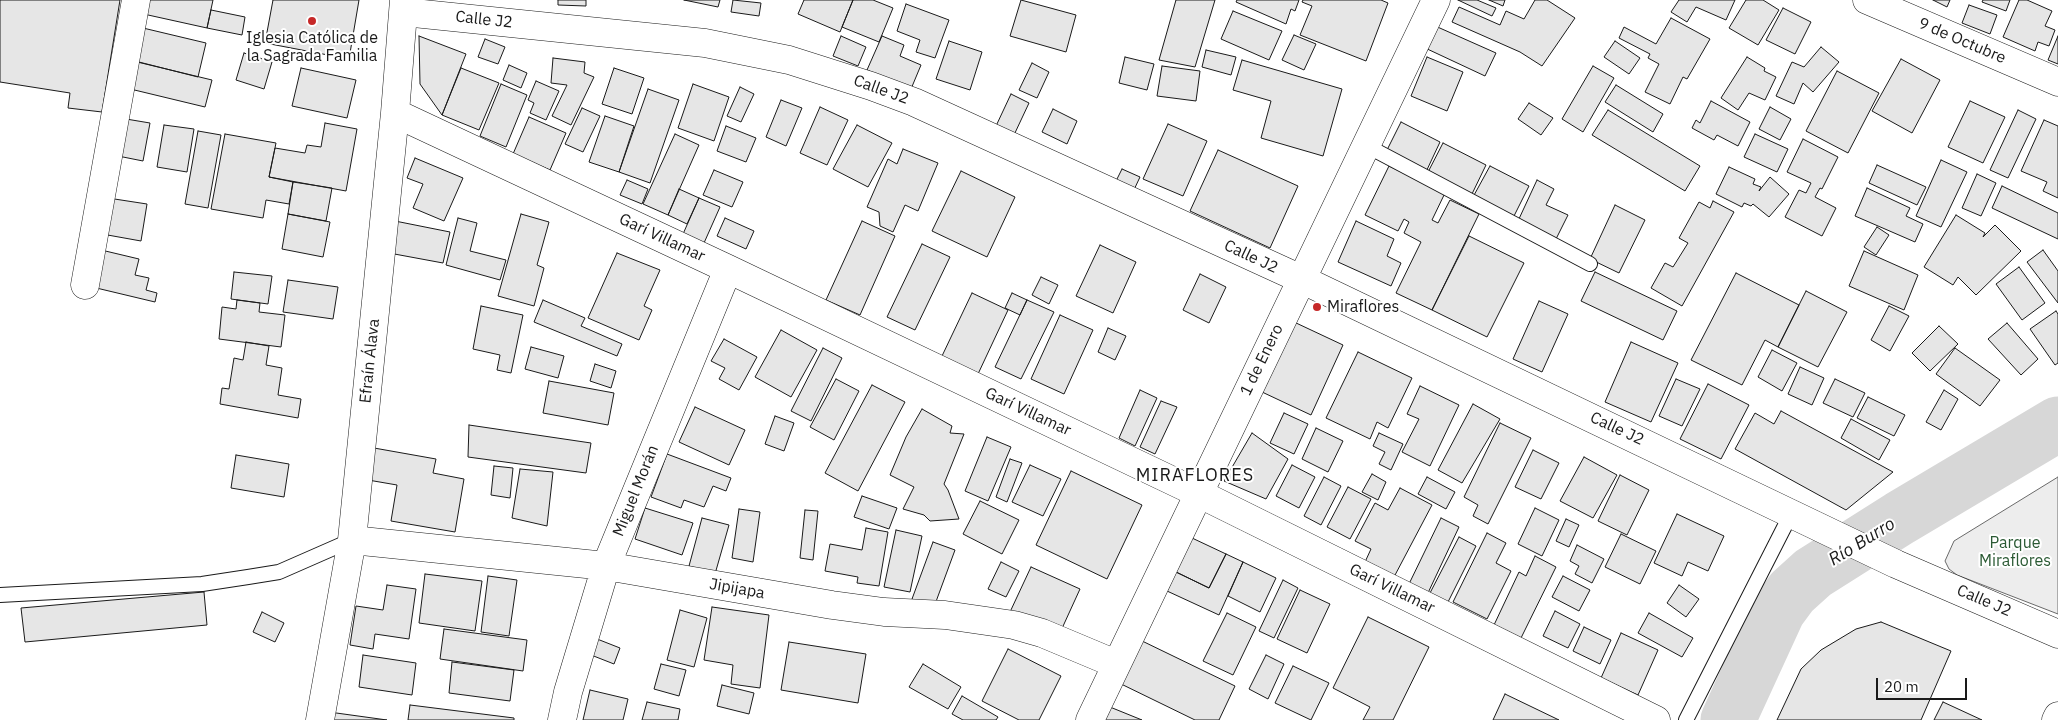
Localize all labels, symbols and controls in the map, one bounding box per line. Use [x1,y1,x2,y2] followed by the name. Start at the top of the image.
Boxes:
[454,7,514,33] street label: Calle J2
[1915,14,2009,68] street label: 9 de Octubre
[306,15,318,27] marker: Iglesia Católica de la Sagrada Familia
[246,28,378,66] place label: Iglesia Católica de la Sagrada Familia
[851,71,911,109] street label: Calle J2
[616,210,708,266] street label: Garí Villamar
[1221,236,1281,278] street label: Calle J2
[1327,297,1399,317] place label: Miraflores
[1311,301,1323,313] marker: Miraflores
[356,318,384,404] street label: Efraín Álava
[1236,321,1288,399] street label: 1 de Enero
[982,384,1074,440] street label: Garí Villamar
[1587,408,1647,450] street label: Calle J2
[609,443,663,539] street label: Miguel Morán
[1134,465,1256,487] district label: MIRAFLORES
[1825,513,1899,571] water label: Río Burro
[1979,533,2051,571] park label: Parque Miraflores
[1346,560,1438,618] street label: Garí Villamar
[708,575,766,603] street label: Jipijapa
[1954,581,2014,621] street label: Calle J2
[1878,668,1969,700] scale bar
[1884,677,1919,696] text: 20 m

